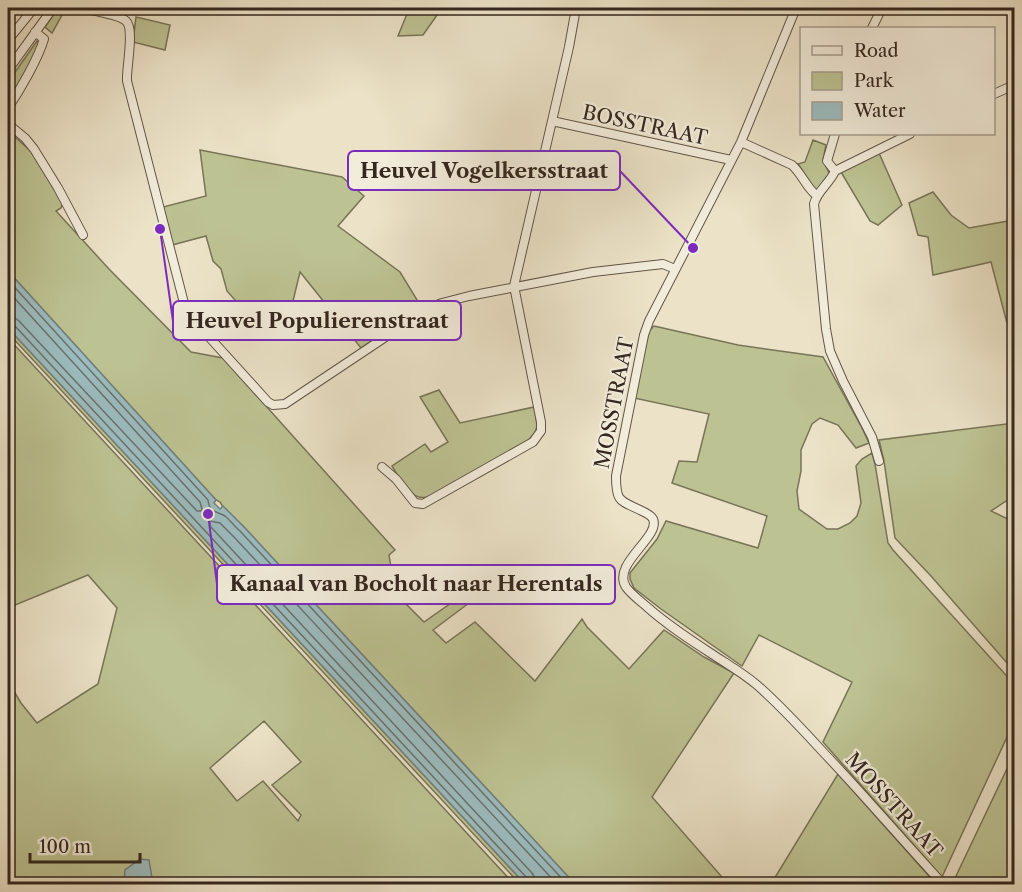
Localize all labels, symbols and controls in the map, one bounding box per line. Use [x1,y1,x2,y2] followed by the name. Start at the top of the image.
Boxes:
[800,27,995,135] legend
[854,40,899,62] text: Road
[854,70,895,92] text: Park
[580,100,710,150] street label: BOSSTRAAT
[853,100,906,122] text: Water
[348,151,620,190] callout: Heuvel Vogelkersstraat
[360,158,609,183] text: Heuvel Vogelkersstraat
[173,301,461,340] callout: Heuvel Populierenstraat
[185,308,449,333] text: Heuvel Populierenstraat
[590,335,638,471] street label: MOSSTRAAT
[217,565,615,604] callout: Kanaal van Bocholt naar Herentals
[229,571,603,596] text: Kanaal van Bocholt naar Herentals
[840,747,948,863] street label: MOSSTRAAT
[30,826,140,864] scale bar
[39,836,91,858] text: 100 m

